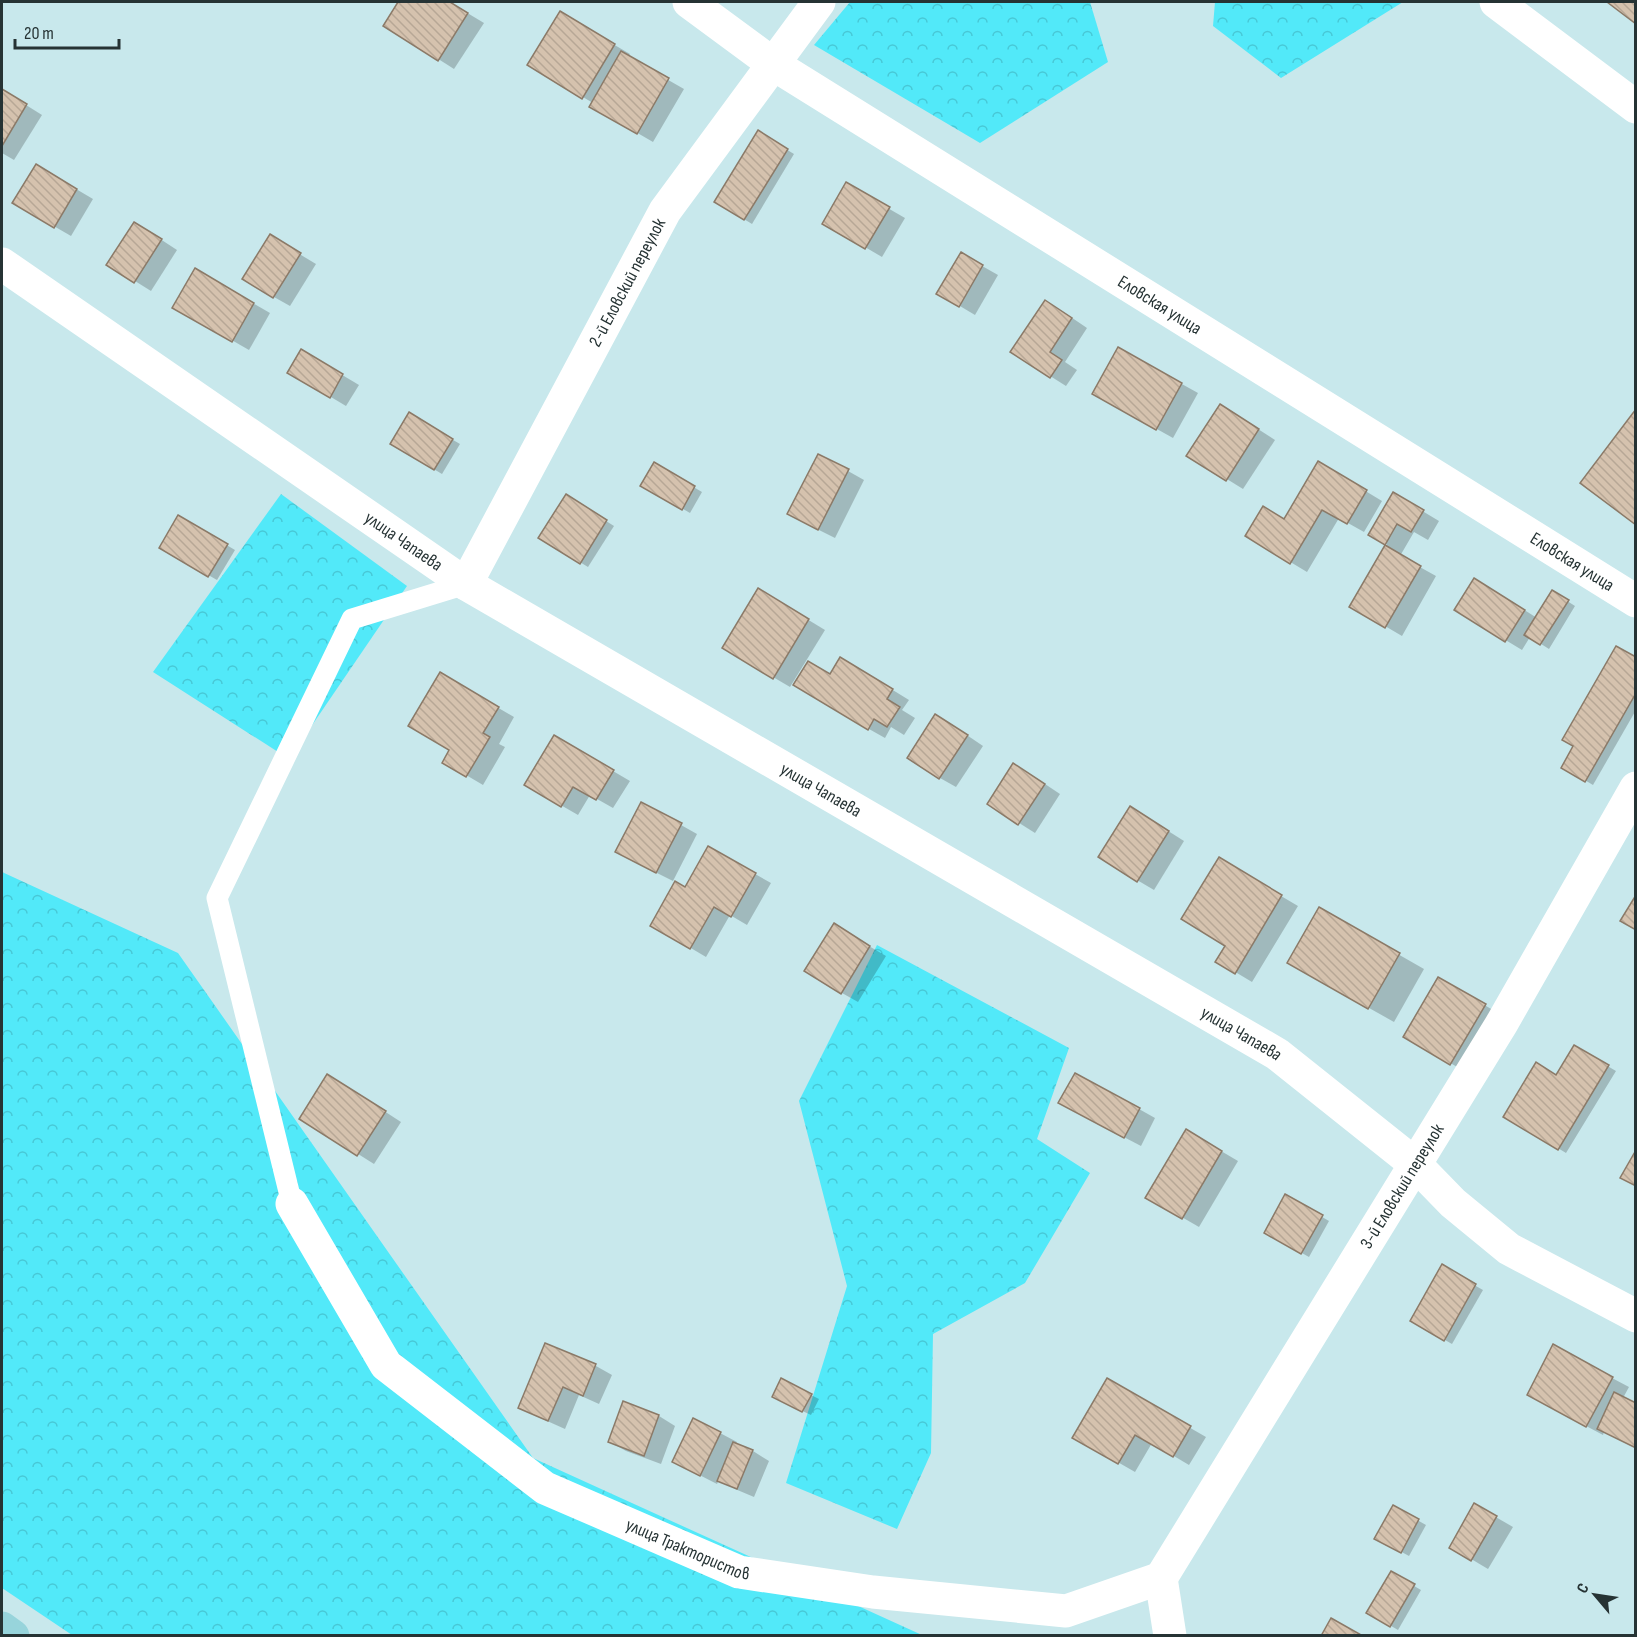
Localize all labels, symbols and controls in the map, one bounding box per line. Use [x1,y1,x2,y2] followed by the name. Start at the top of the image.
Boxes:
[15,12,118,50] scale bar
[24,23,54,44] text: 20 m
[584,214,670,350] street label: 2-й Еловский переулок
[1114,271,1206,339] street label: Еловская улица
[361,507,447,575] street label: улица Чапаева
[1527,528,1618,595] street label: Еловская улица
[777,758,865,821] street label: улица Чапаева
[1197,1002,1287,1065] street label: улица Чапаева
[1356,1120,1448,1252] street label: 3-й Еловский переулок
[623,1514,751,1584] street label: улица Трактористов
[1565,1565,1625,1625] north arrow
[1573,1580,1593,1597] text: С

